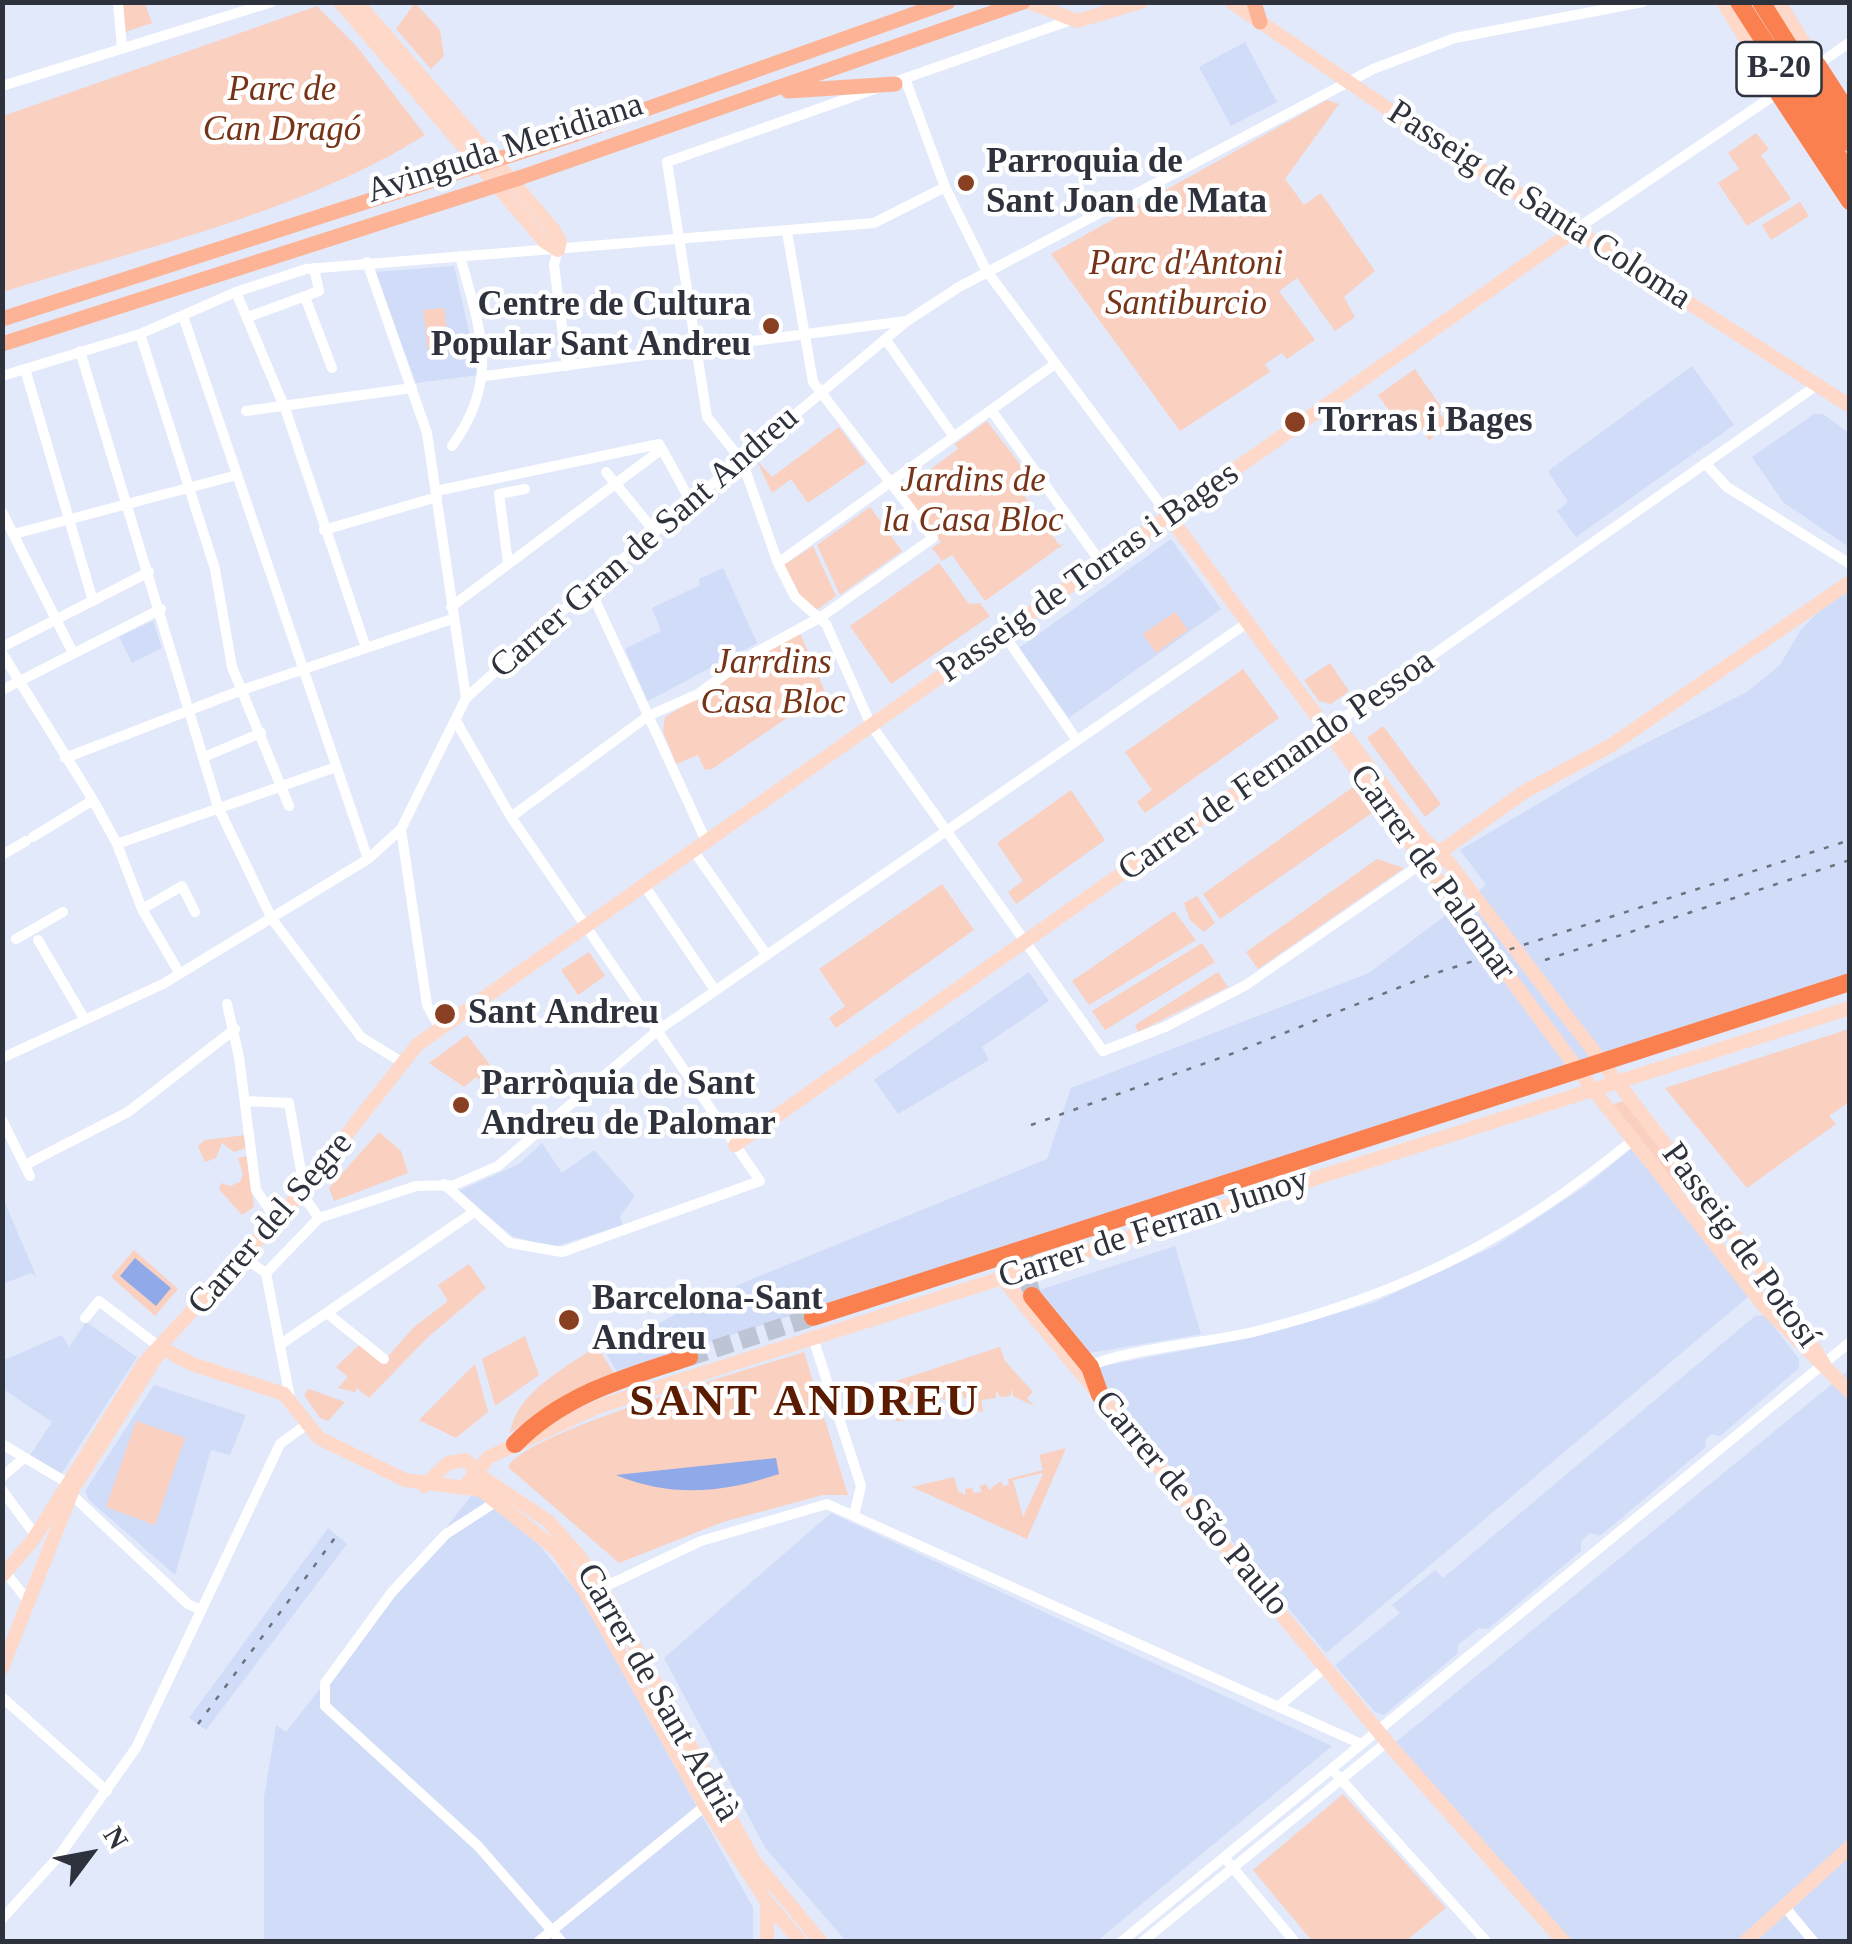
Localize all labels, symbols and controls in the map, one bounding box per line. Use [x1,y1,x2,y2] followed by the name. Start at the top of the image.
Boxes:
[1736,42,1822,96] road number: B-20
[203,70,361,152] park label: Parc de Can Dragó
[362,85,648,213] street label: Avinguda Meridiana
[1380,92,1698,320] street label: Passeig de Santa Coloma
[986,142,1267,224] place label: Parroquia de Sant Joan de Mata
[955,172,977,194] marker: Parroquia de Sant Joan de Mata
[1089,244,1283,326] park label: Parc d'Antoni Santiburcio
[431,285,751,367] place label: Centre de Cultura Popular Sant Andreu
[760,315,782,337] marker: Centre de Cultura Popular Sant Andreu
[482,398,808,688] street label: Carrer Gran de Sant Andreu
[1318,401,1533,443] place label: Torras i Bages
[1282,409,1308,435] marker: Torras i Bages
[931,453,1247,693] street label: Passeig de Torras i Bages
[883,461,1063,543] park label: Jardins de la Casa Bloc
[1111,641,1443,891] street label: Carrer de Fernando Pessoa
[701,643,845,725] park label: Jarrdins Casa Bloc
[1340,757,1524,989] street label: Carrer de Palomar
[468,993,659,1035] place label: Sant Andreu
[432,1001,458,1027] marker: Sant Andreu
[481,1064,776,1146] place label: Parròquia de Sant Andreu de Palomar
[450,1094,472,1116] marker: Parròquia de Sant Andreu de Palomar
[180,1124,362,1324] street label: Carrer del Segre
[1652,1135,1828,1357] street label: Passeig de Potosí
[994,1159,1314,1299] street label: Carrer de Ferran Junoy
[592,1279,823,1361] place label: Barcelona-Sant Andreu
[556,1307,582,1333] marker: Barcelona-Sant Andreu
[629,1376,981,1430] district label: SANT ANDREU
[1085,1383,1297,1625] street label: Carrer de São Paulo
[566,1557,748,1829] street label: Carrer de Sant Adrià
[40,1804,140,1904] north arrow
[97,1821,134,1855] text: N

